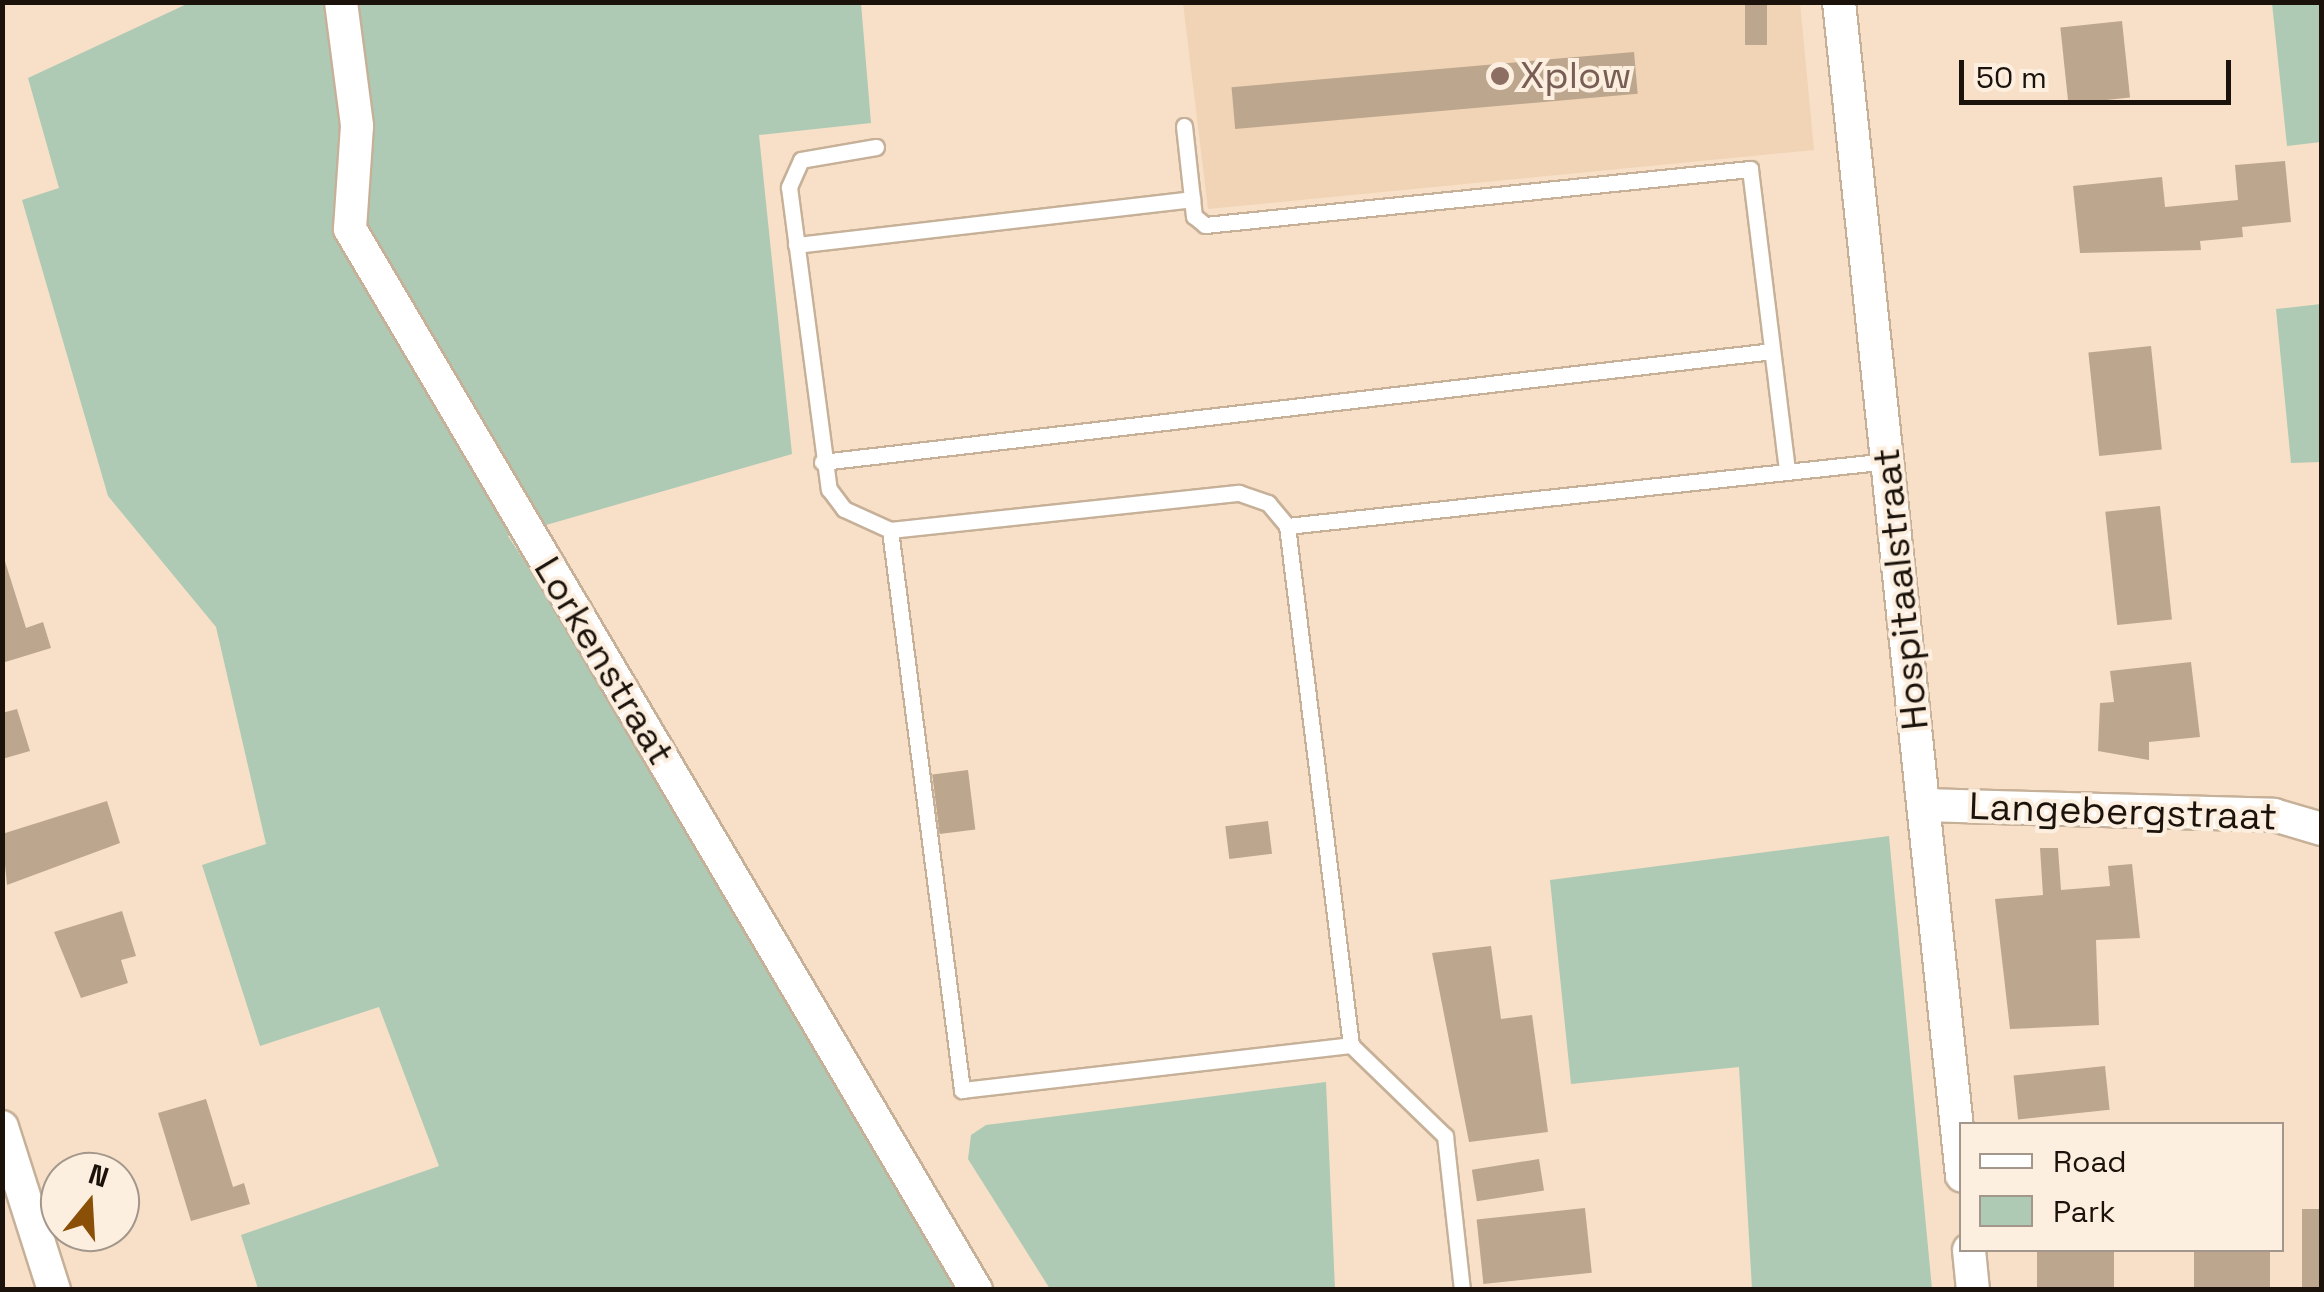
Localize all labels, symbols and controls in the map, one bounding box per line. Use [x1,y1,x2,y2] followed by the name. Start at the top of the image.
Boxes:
[1964,40,2236,102] scale bar
[1520,53,1632,99] place label: Xplow
[1976,58,2047,97] text: 50 m
[1489,65,1511,87] marker: Xplow
[1864,446,1938,732] street label: Hospitaalstraat
[524,549,684,773] street label: Lorkenstraat
[1968,784,2278,840] street label: Langebergstraat
[1959,1122,2284,1252] legend
[2053,1142,2127,1181] text: Road
[40,1152,140,1252] north arrow
[84,1155,113,1195] text: N
[2053,1192,2115,1231] text: Park

